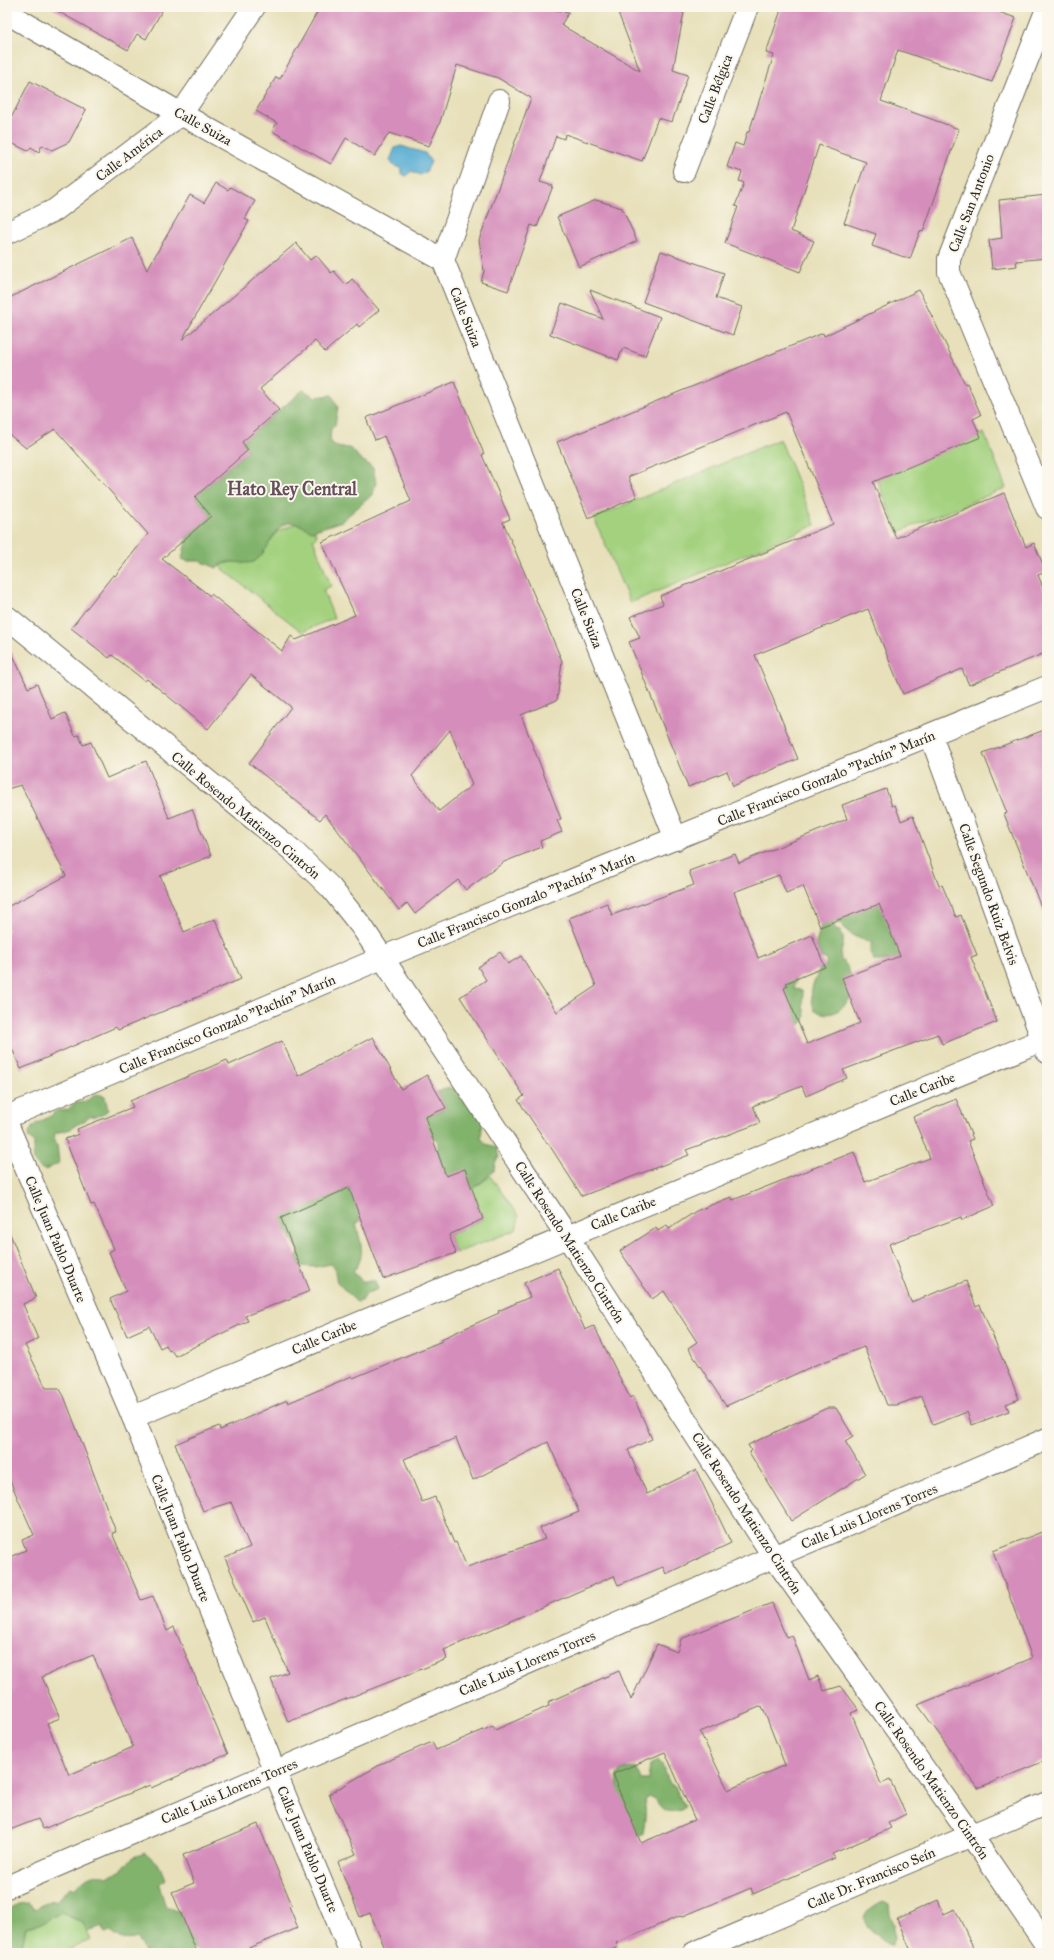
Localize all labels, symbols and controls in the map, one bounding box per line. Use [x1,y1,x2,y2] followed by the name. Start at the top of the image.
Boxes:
[694,52,736,126] street label: Calle Bélgica
[171,104,235,149] street label: Calle Suiza
[92,124,166,185] street label: Calle América
[945,152,998,255] street label: Calle San Antonio
[446,285,485,350] street label: Calle Suiza
[227,478,358,501] district label: Hato Rey Central
[567,586,606,651] street label: Calle Suiza
[715,727,938,830] street label: Calle Francisco Gonzalo "Pachín" Marín
[168,748,324,883] street label: Calle Rosendo Matienzo Cintrón
[955,821,1022,967] street label: Calle Segundo Ruiz Belvis
[415,849,638,952] street label: Calle Francisco Gonzalo "Pachín" Marín
[116,971,338,1078] street label: Calle Francisco Gonzalo "Pachín" Marín
[887,1069,957,1110] street label: Calle Caribe
[511,1158,629,1327] street label: Calle Rosendo Matienzo Cintrón
[20,1173,90,1306] street label: Calle Juan Pablo Duarte
[588,1193,658,1234] street label: Calle Caribe
[289,1316,359,1359] street label: Calle Caribe
[688,1429,806,1598] street label: Calle Rosendo Matienzo Cintrón
[146,1472,214,1605] street label: Calle Juan Pablo Duarte
[798,1480,940,1553] street label: Calle Luis Llorens Torres
[456,1627,598,1700] street label: Calle Luis Llorens Torres
[870,1698,993,1863] street label: Calle Rosendo Matienzo Cintrón
[158,1755,300,1828] street label: Calle Luis Llorens Torres
[272,1783,342,1916] street label: Calle Juan Pablo Duarte
[805,1844,938,1913] street label: Calle Dr. Francisco Seín

